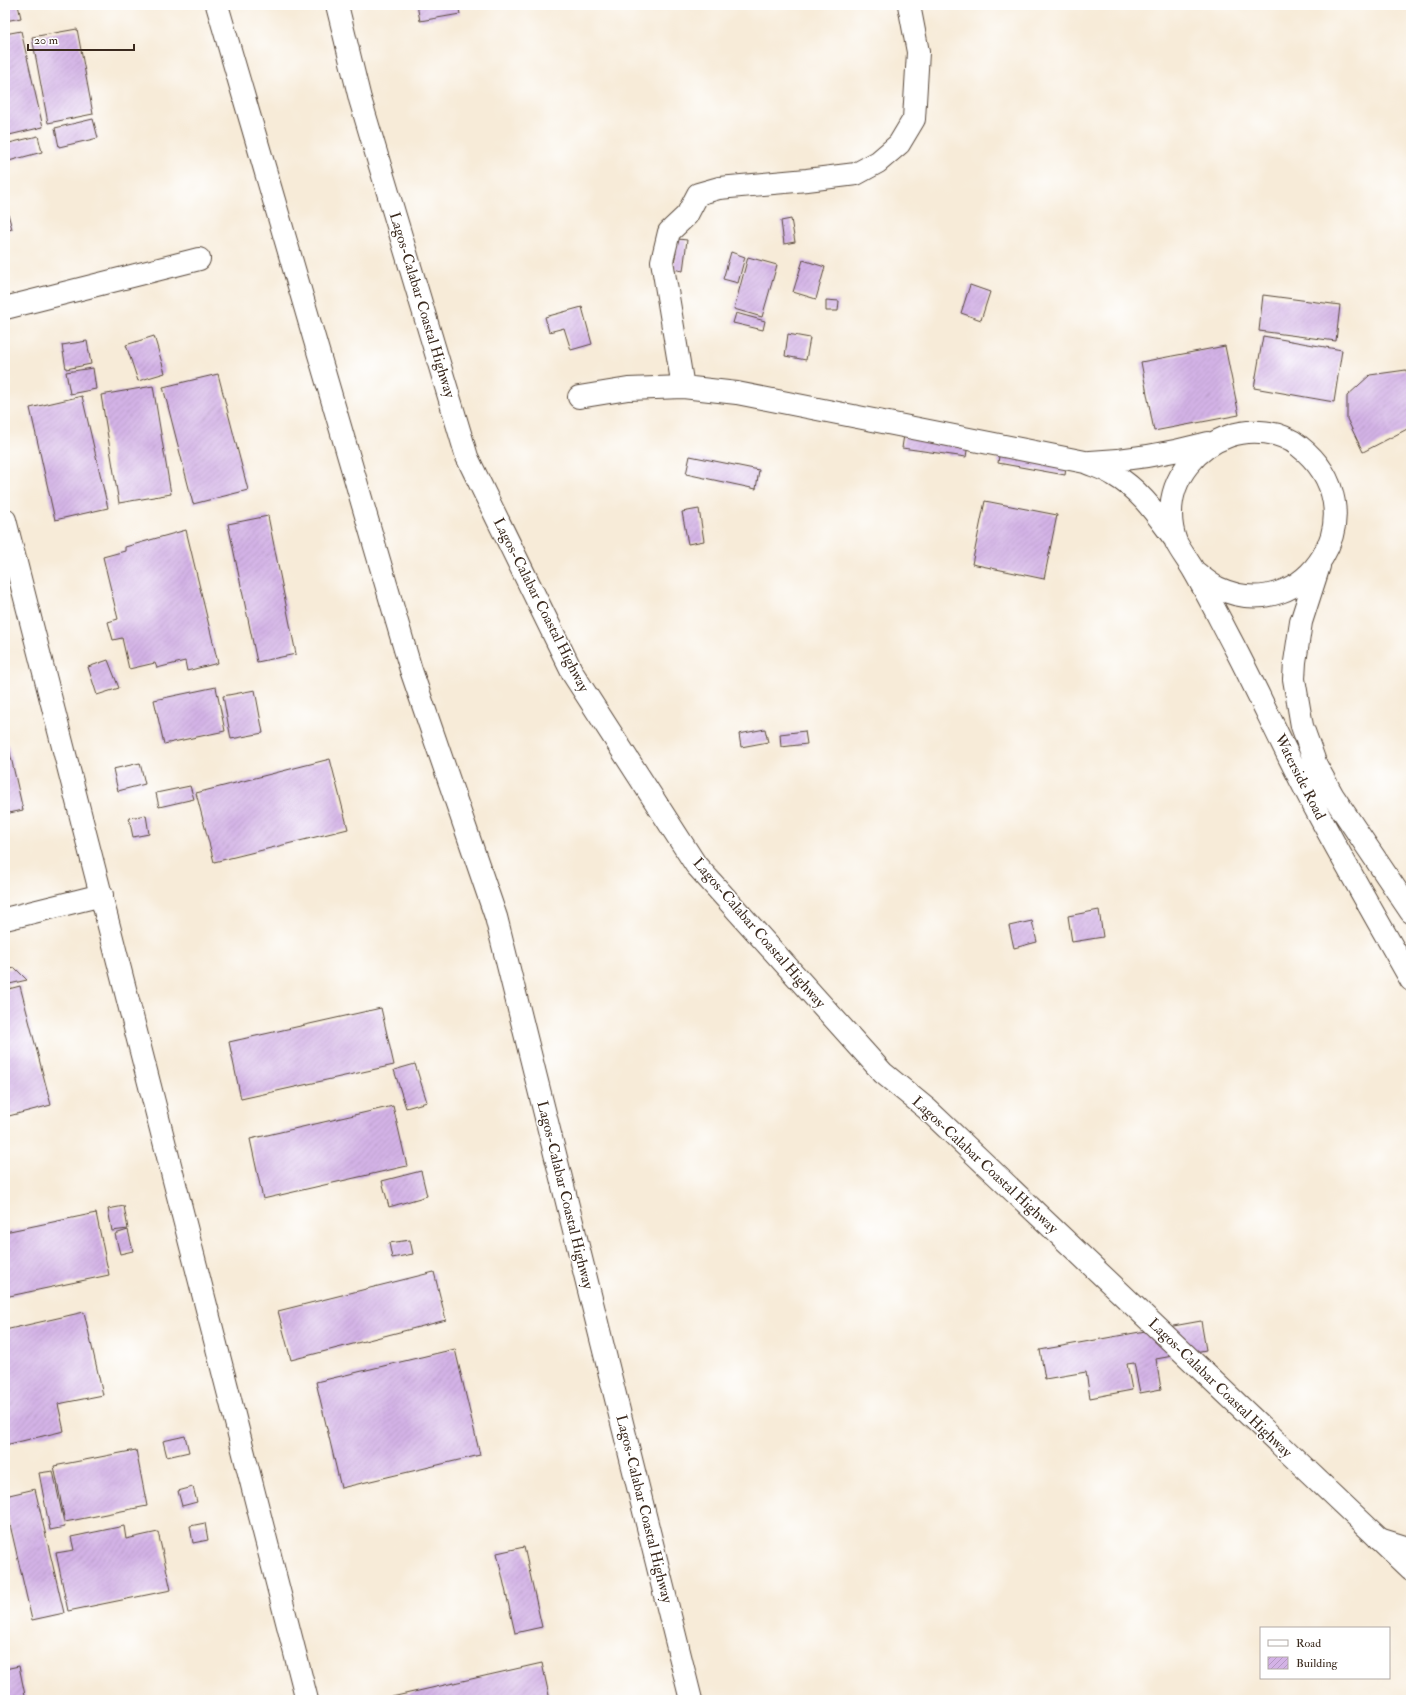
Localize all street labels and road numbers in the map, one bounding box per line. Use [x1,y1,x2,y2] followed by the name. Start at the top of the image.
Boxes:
[385,210,459,401] street label: Lagos-Calabar Coastal Highway
[489,515,594,696] street label: Lagos-Calabar Coastal Highway
[1270,730,1330,824] street label: Waterside Road
[688,854,830,1012] street label: Lagos-Calabar Coastal Highway
[908,1092,1062,1238] street label: Lagos-Calabar Coastal Highway
[532,1099,598,1291] street label: Lagos-Calabar Coastal Highway
[1144,1314,1296,1462] street label: Lagos-Calabar Coastal Highway
[611,1413,677,1605] street label: Lagos-Calabar Coastal Highway

